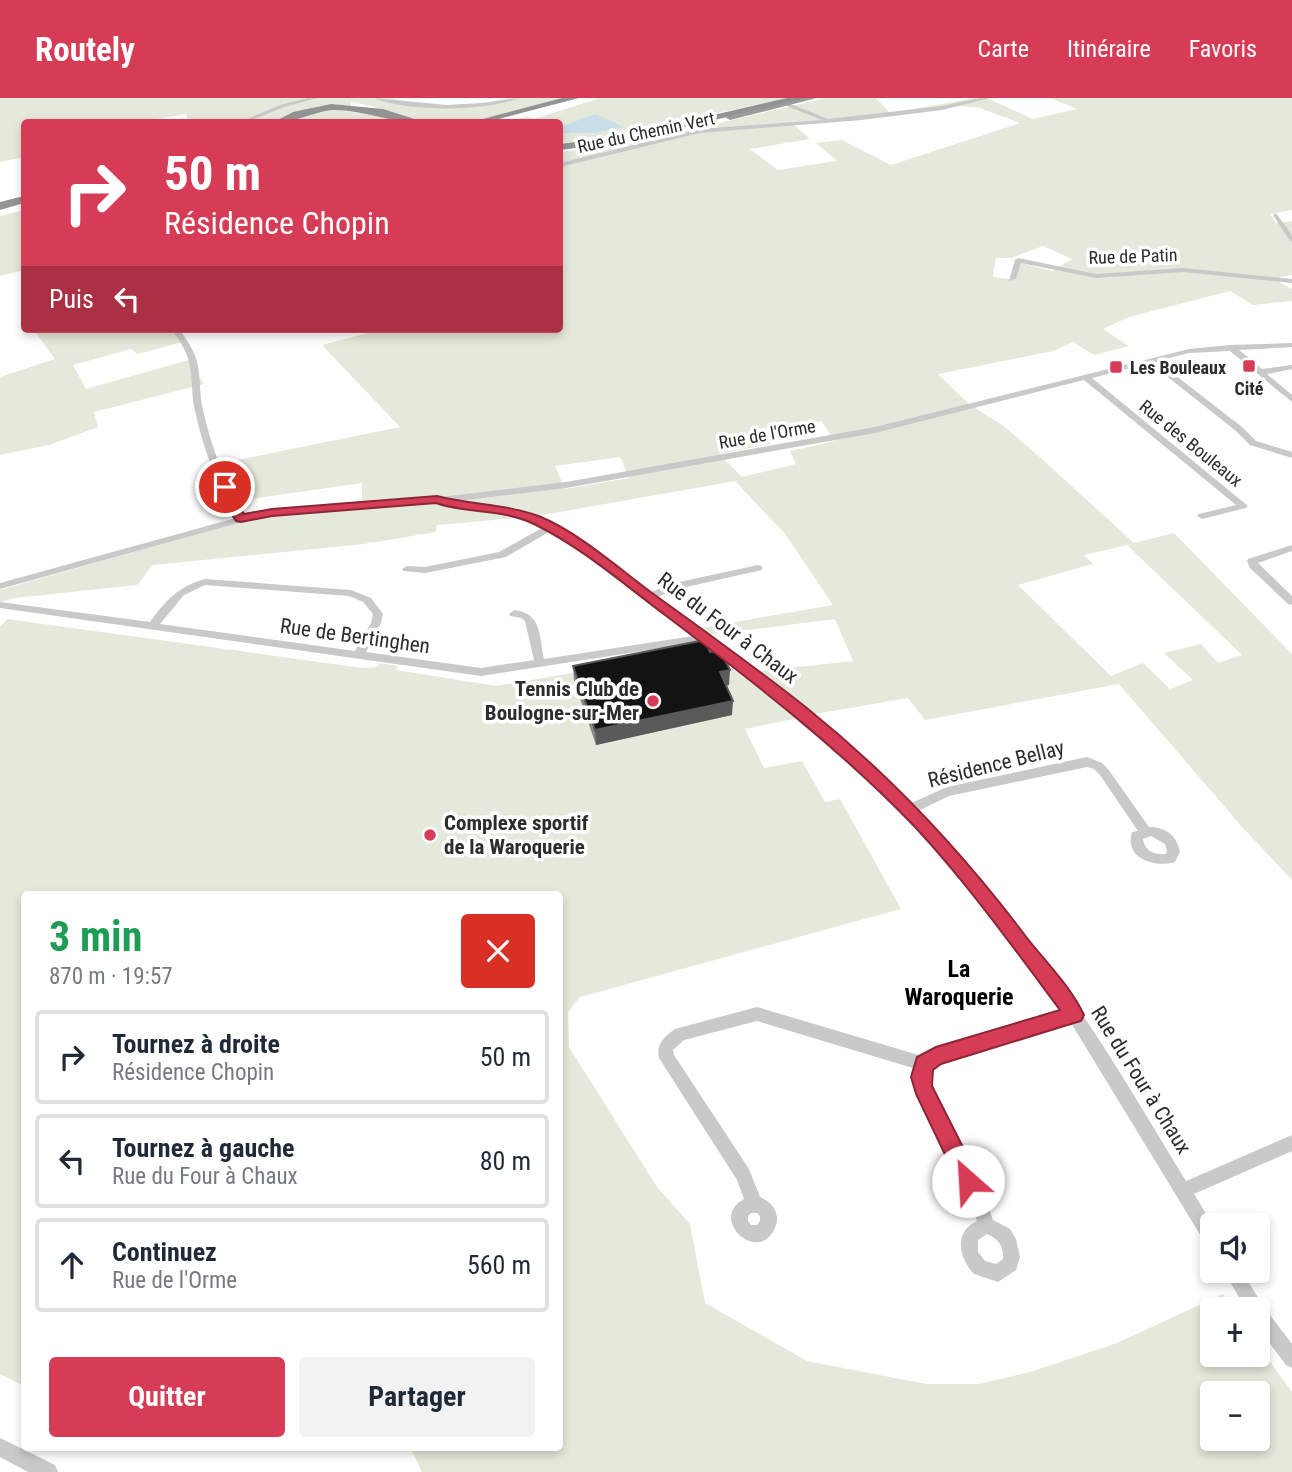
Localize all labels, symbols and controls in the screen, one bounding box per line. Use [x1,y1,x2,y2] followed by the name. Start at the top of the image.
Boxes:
[35,30,135,69] text: Routely
[978,35,1029,63] text: Carte
[1067,35,1151,63] text: Itinéraire
[1189,35,1257,63] text: Favoris
[575,107,717,157] street label: Rue du Chemin Vert
[164,145,261,202] text: 50 m
[49,147,140,238] icon: right
[164,204,390,242] text: Résidence Chopin
[1088,244,1178,268] street label: Rue de Patin
[108,280,146,318] icon: left
[49,284,94,314] text: Puis
[1130,357,1226,378] place label: Les Bouleaux
[1241,358,1257,374] marker: Cité
[1108,359,1124,375] marker: Les Bouleaux
[1235,378,1264,399] place label: Cité
[1135,395,1247,491] street label: Rue des Bouleaux
[717,415,817,453] street label: Rue de l'Orme
[195,457,255,517] pin
[206,468,244,506] icon: arrive
[653,567,803,689] street label: Rue du Four à Chaux
[279,614,431,658] street label: Rue de Bertinghen
[485,677,639,725] place label: Tennis Club de Boulogne-sur-Mer
[645,693,661,709] marker: Tennis Club de Boulogne-sur-Mer
[925,735,1067,793] street label: Résidence Bellay
[444,811,588,859] place label: Complexe sportif de la Waroquerie
[422,827,438,843] marker: Complexe sportif de la Waroquerie
[49,912,142,961] text: 3 min
[461,914,535,988] button: close
[904,955,1014,1011] district label: La Waroquerie
[49,963,173,990] text: 870 m · 19:57
[1086,1002,1196,1158] street label: Rue du Four à Chaux
[112,1029,280,1059] text: Tournez à droite
[53,1038,91,1076] icon: right
[480,1042,531,1072] text: 50 m
[112,1059,274,1086] text: Résidence Chopin
[112,1133,294,1163] text: Tournez à gauche
[53,1142,91,1180] icon: left
[931,1144,1005,1218] position arrow
[480,1146,531,1176] text: 80 m
[112,1163,298,1190] text: Rue du Four à Chaux
[1200,1213,1270,1451] map controls
[1200,1213,1270,1283] button: sound
[112,1237,217,1267] text: Continuez
[53,1246,91,1284] icon: ahead
[467,1250,531,1280] text: 560 m
[112,1267,237,1294] text: Rue de l'Orme
[1200,1297,1270,1367] button: +
[49,1357,285,1437] button: Quitter
[299,1357,535,1437] button: Partager
[1200,1381,1270,1451] button: −

